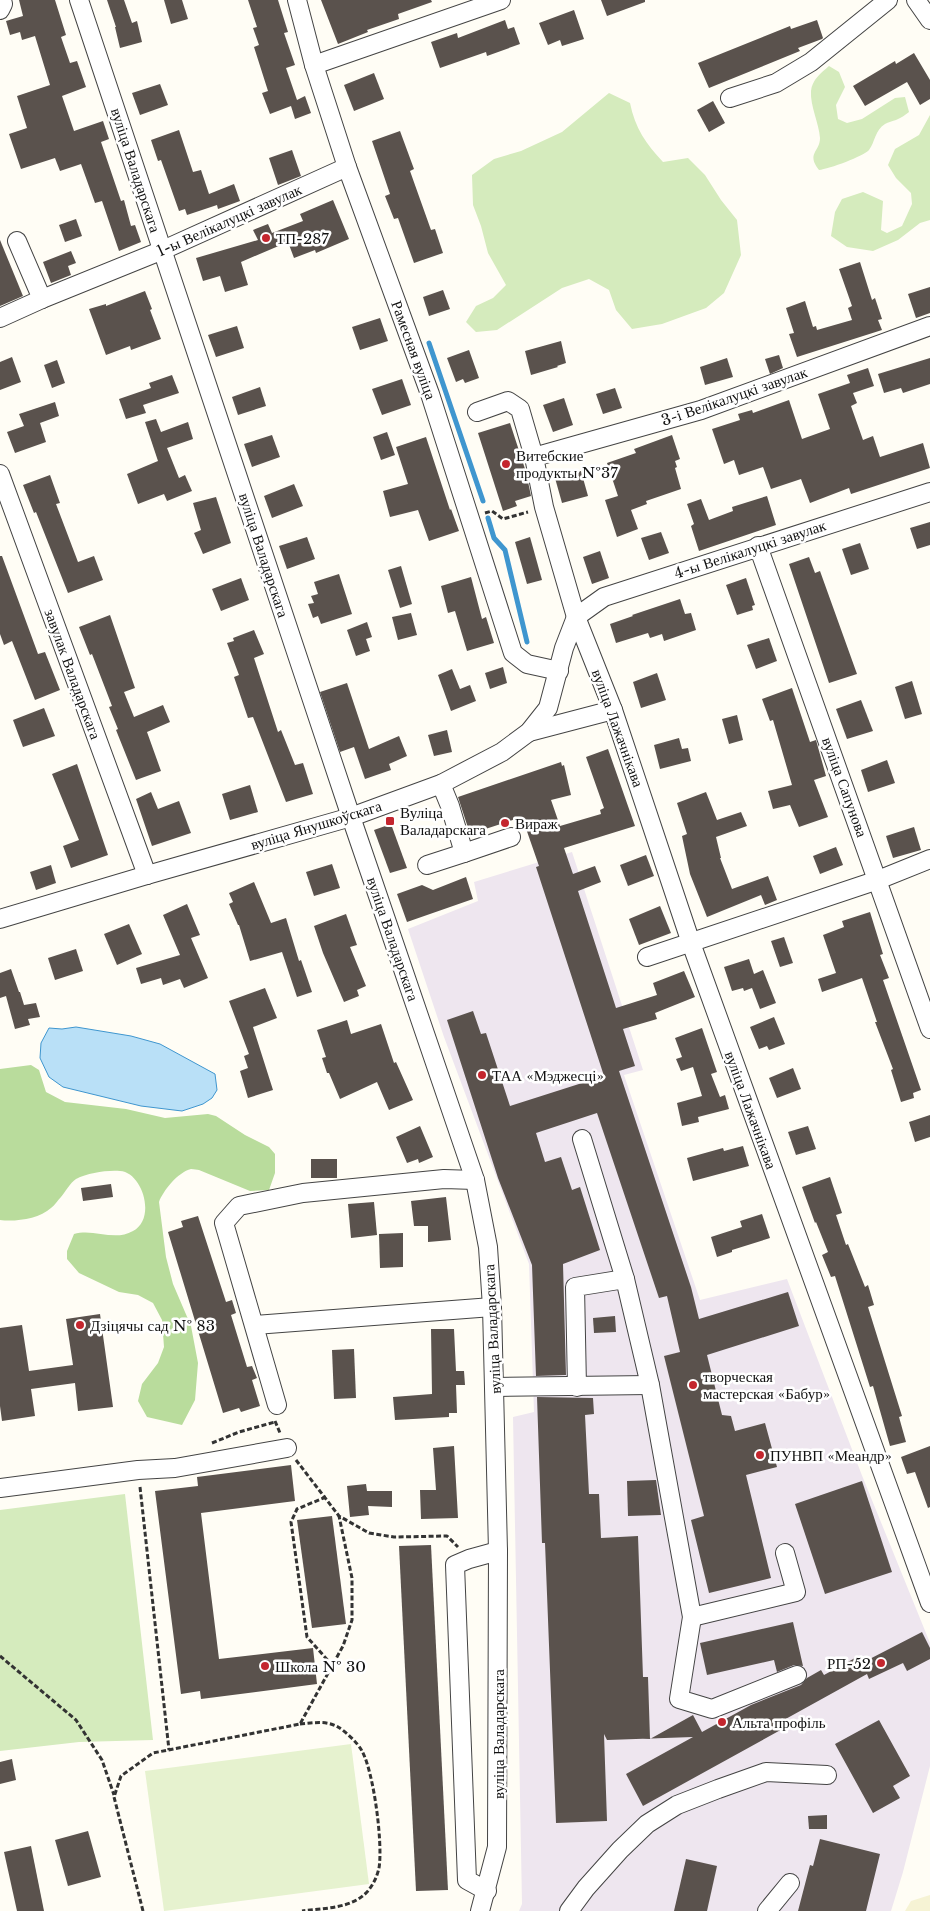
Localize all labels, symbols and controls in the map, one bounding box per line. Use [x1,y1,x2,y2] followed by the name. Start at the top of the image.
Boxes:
[107,105,165,235] street label: вуліца Валадарскага
[154,179,305,260] street label: 1-ы Велікалуцкі завулак
[276,229,329,248] place label: ТП-287
[260,232,272,244] marker: ТП-287
[387,298,441,402] street label: Рамесная вуліца
[659,362,810,430] street label: 3-і Велікалуцкі завулак
[516,446,618,482] place label: Витебские продукты №37
[500,458,512,470] marker: Витебские продукты №37
[235,490,293,620] street label: вуліца Валадарскага
[672,515,829,583] street label: 4-ы Велікалуцкі завулак
[41,606,106,742] street label: завулак Валадарскага
[588,666,648,790] street label: вуліца Лажачнікава
[818,734,872,840] street label: вуліца Сапунова
[248,796,384,854] street label: вуліца Янушкоўскага
[400,803,486,839] place label: Вуліца Валадарскага
[515,814,558,833] place label: Вираж
[384,815,396,827] marker: Вуліца Валадарскага
[499,817,511,829] marker: Вираж
[363,874,423,1004] street label: вуліца Валадарскага
[721,1048,781,1172] street label: вуліца Лажачнікава
[492,1066,604,1085] place label: ТАА «Мэджесці»
[476,1069,488,1081] marker: ТАА «Мэджесці»
[479,1263,505,1394] street label: вуліца Валадарскага
[90,1316,215,1335] place label: Дзіцячы сад № 83
[74,1319,86,1331] marker: Дзіцячы сад № 83
[703,1367,830,1403] place label: творческая мастерская «Бабур»
[687,1379,699,1391] marker: творческая мастерская «Бабур»
[770,1446,892,1465] place label: ПУНВП «Меандр»
[754,1449,766,1461] marker: ПУНВП «Меандр»
[827,1654,871,1673] place label: РП-52
[275,1657,366,1676] place label: Школа № 30
[875,1657,887,1669] marker: РП-52
[259,1660,271,1672] marker: Школа № 30
[489,1669,508,1799] street label: вуліца Валадарскага
[732,1713,826,1732] place label: Альта профіль
[716,1716,728,1728] marker: Альта профіль

